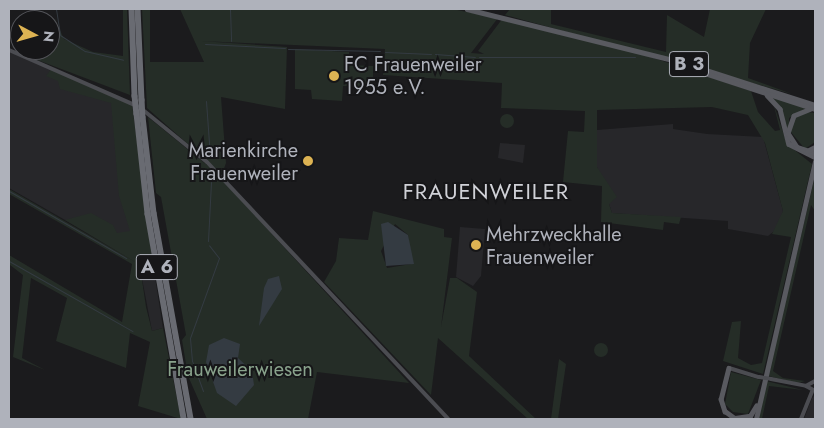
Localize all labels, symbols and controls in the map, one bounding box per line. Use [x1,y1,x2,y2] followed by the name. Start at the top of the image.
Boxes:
[10,10,60,60] north arrow
[38,30,59,43] text: N
[668,48,710,80] road number: B 3
[344,52,482,99] place label: FC Frauenweiler 1955 e.V.
[328,70,340,82] marker: FC Frauenweiler 1955 e.V.
[188,138,298,185] place label: Marienkirche Frauenweiler
[302,155,314,167] marker: Marienkirche Frauenweiler
[401,179,571,205] district label: FRAUENWEILER
[486,222,622,269] place label: Mehrzweckhalle Frauenweiler
[470,239,482,251] marker: Mehrzweckhalle Frauenweiler
[136,250,178,284] road number: A 6
[167,357,313,381] park label: Frauweilerwiesen

